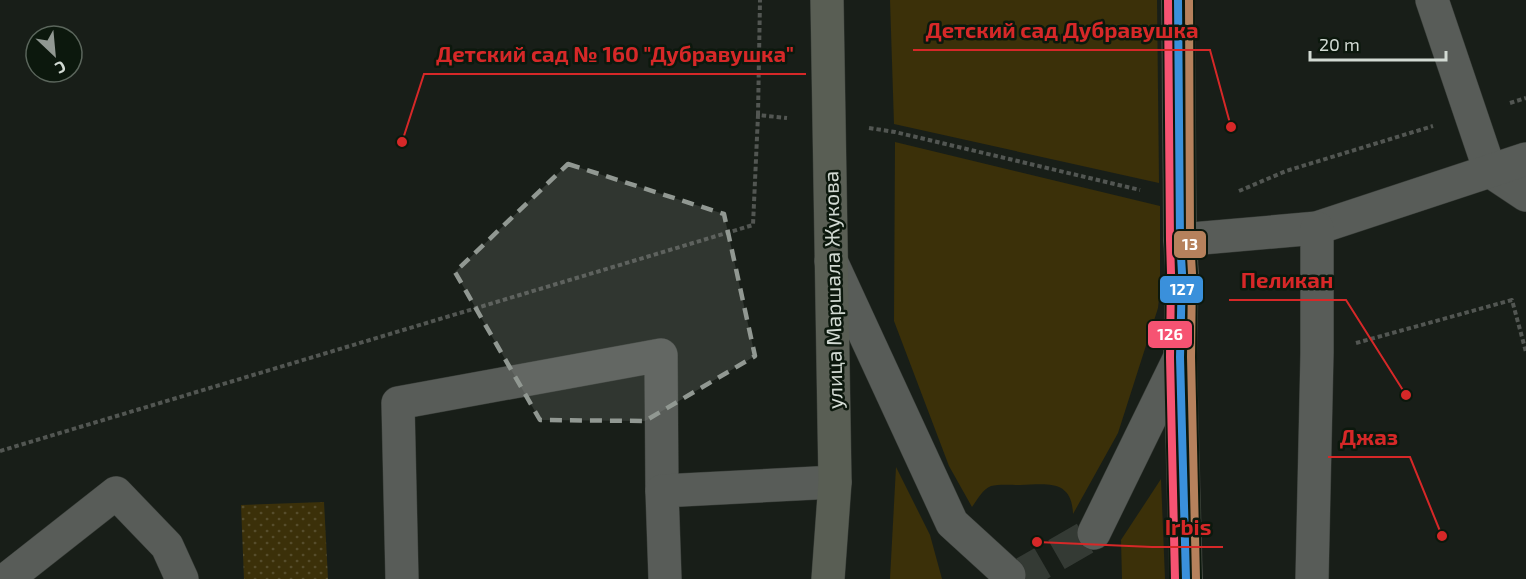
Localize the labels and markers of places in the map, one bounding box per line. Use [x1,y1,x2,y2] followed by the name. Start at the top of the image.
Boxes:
[913,10,1210,50] callout: Детский сад Дубравушка
[424,34,806,74] callout: Детский сад № 160 "Дубравушка"
[1229,260,1346,300] callout: Пеликан
[1328,417,1410,457] callout: Джаз
[1152,507,1223,547] callout: Irbis

